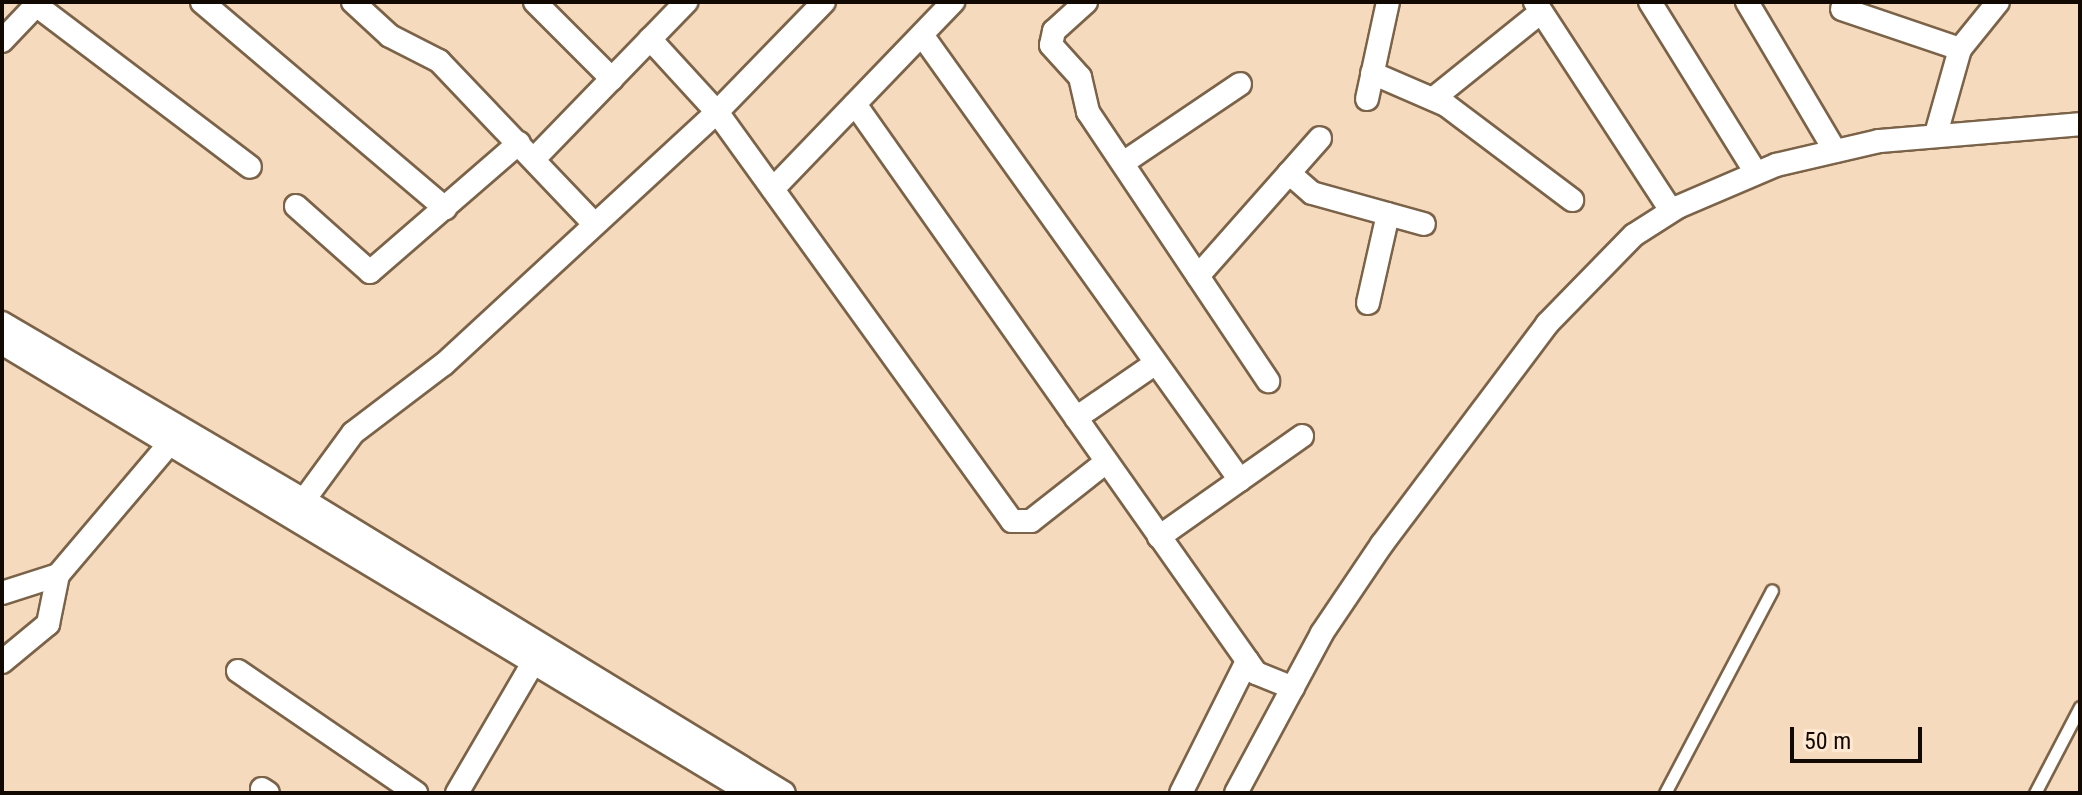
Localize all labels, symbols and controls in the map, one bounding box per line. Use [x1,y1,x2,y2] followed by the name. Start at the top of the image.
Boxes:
[1794,711,1926,761] scale bar
[1804,727,1851,755] text: 50 m

